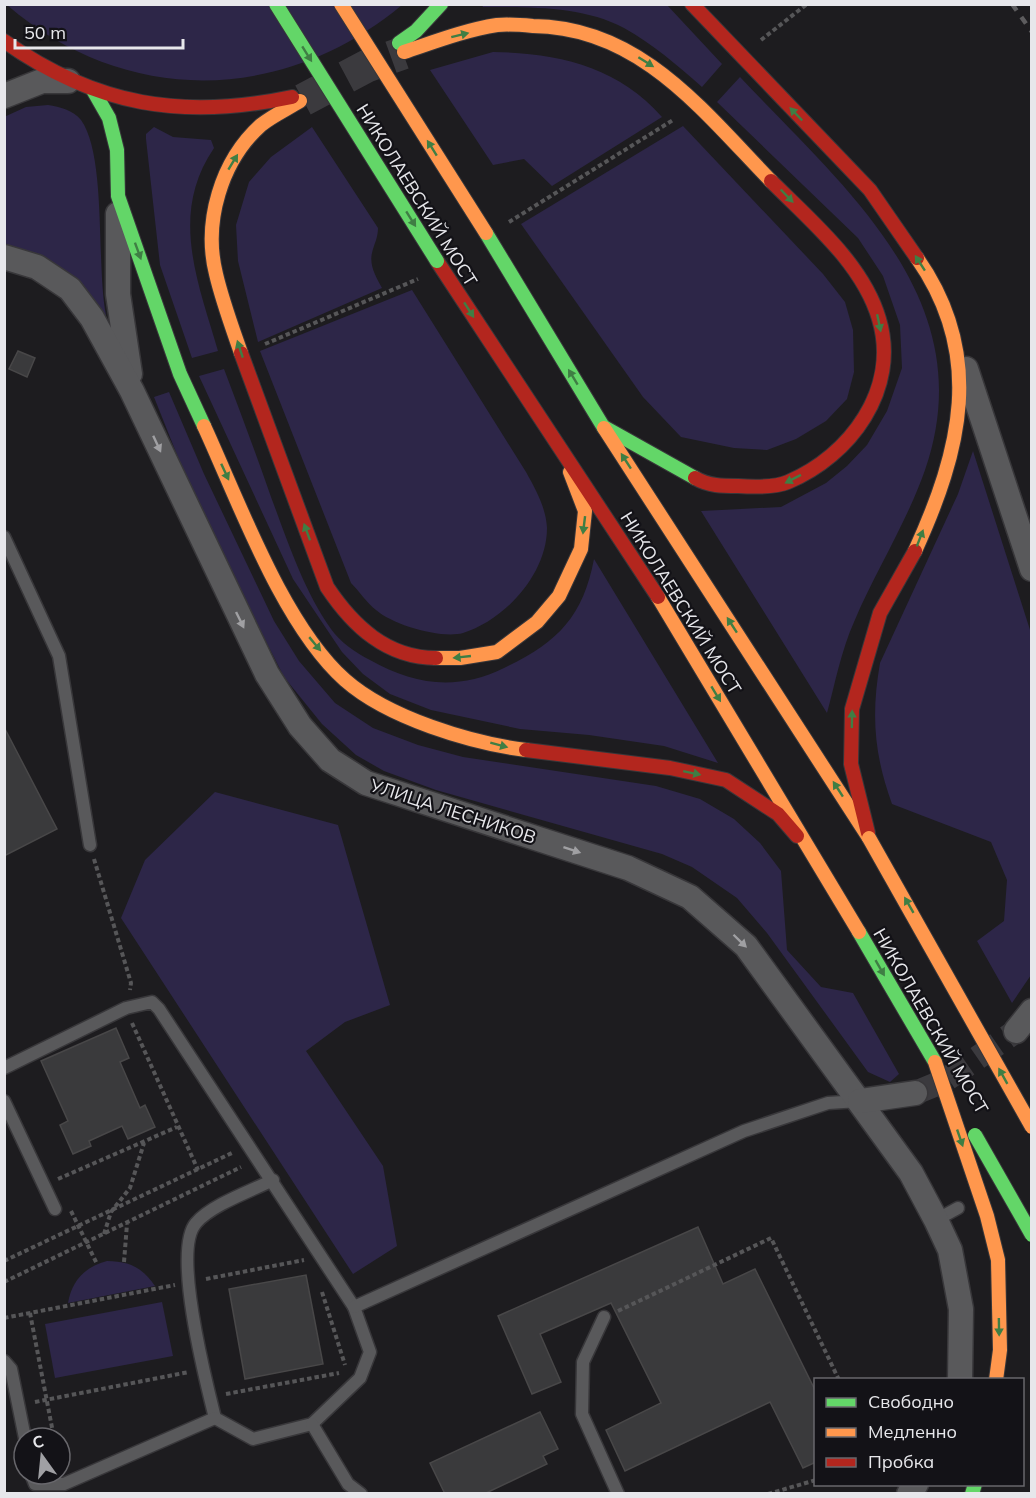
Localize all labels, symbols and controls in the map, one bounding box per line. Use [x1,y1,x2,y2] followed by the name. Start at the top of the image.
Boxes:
[15,12,183,50] scale bar
[24,21,66,44] text: 50 m
[451,29,469,39] one-way arrow
[301,46,312,62] one-way arrow
[638,56,654,67] one-way arrow
[351,100,483,291] street label: НИКОЛАЕВСКИЙ МОСТ
[789,106,803,121] one-way arrow
[427,140,438,156] one-way arrow
[227,154,238,170] one-way arrow
[779,189,793,203] one-way arrow
[405,211,416,227] one-way arrow
[134,242,144,260] one-way arrow
[915,255,926,271] one-way arrow
[463,302,474,318] one-way arrow
[875,314,884,333] one-way arrow
[235,340,244,358] one-way arrow
[568,369,579,385] one-way arrow
[152,435,161,452] one-way arrow
[621,453,632,469] one-way arrow
[220,463,230,481] one-way arrow
[784,474,801,483] one-way arrow
[615,508,747,699] street label: НИКОЛАЕВСКИЙ МОСТ
[579,515,588,534] one-way arrow
[301,523,311,541] one-way arrow
[916,529,925,547] one-way arrow
[235,611,245,629] one-way arrow
[727,617,738,633] one-way arrow
[308,636,321,651] one-way arrow
[453,652,472,662] one-way arrow
[711,686,722,702] one-way arrow
[847,709,856,728] one-way arrow
[490,741,508,750] one-way arrow
[683,769,702,778] one-way arrow
[366,773,539,849] street label: УЛИЦА ЛЕСНИКОВ
[832,781,843,797] one-way arrow
[563,845,581,855] one-way arrow
[904,897,914,914] one-way arrow
[868,924,994,1118] street label: НИКОЛАЕВСКИЙ МОСТ
[733,934,747,948] one-way arrow
[875,960,885,977] one-way arrow
[998,1067,1008,1084] one-way arrow
[956,1129,966,1147] one-way arrow
[994,1318,1004,1337] one-way arrow
[814,1378,1024,1486] legend
[868,1390,954,1413] text: Свободно
[868,1420,957,1443] text: Медленно
[12,1426,72,1486] north arrow
[30,1430,46,1453] text: С
[868,1450,934,1473] text: Пробка

